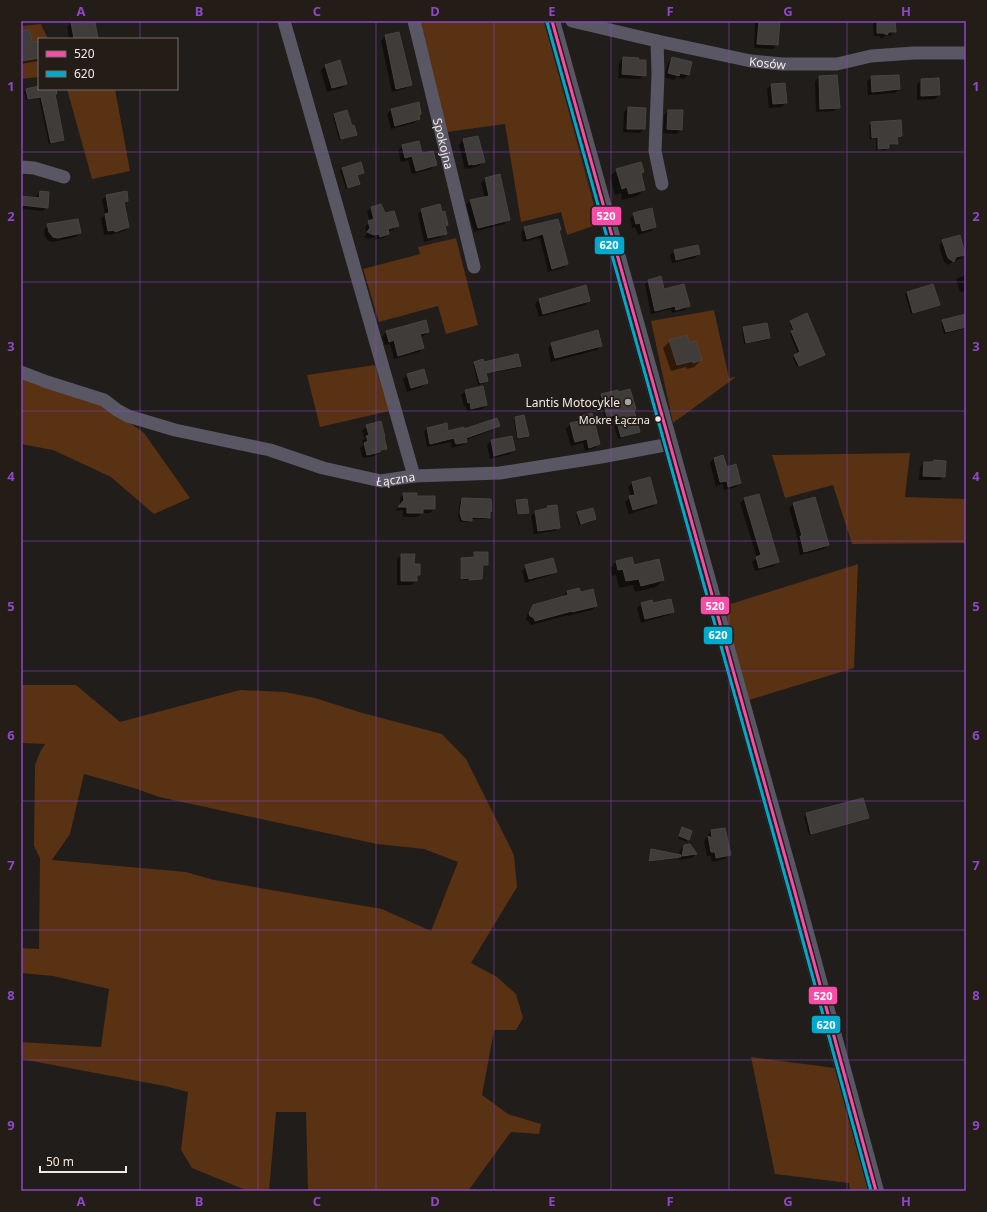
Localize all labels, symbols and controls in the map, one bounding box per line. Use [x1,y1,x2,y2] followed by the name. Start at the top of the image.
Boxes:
[77,2,86,20] text: A
[195,2,203,20] text: B
[313,2,321,20] text: C
[430,2,440,20] text: D
[548,2,556,20] text: E
[666,2,674,20] text: F
[783,2,793,20] text: G
[901,2,911,20] text: H
[38,38,178,90] legend
[74,45,95,62] text: 520
[748,52,787,73] street label: Kosów
[74,65,95,82] text: 620
[7,77,15,95] text: 1
[972,77,980,95] text: 1
[429,116,458,171] street label: Spokojna
[591,206,622,226] line badge: 520
[7,207,15,225] text: 2
[972,207,980,225] text: 2
[597,208,615,223] text: 520
[594,236,625,255] line badge: 620
[600,237,618,252] text: 620
[7,337,15,355] text: 3
[972,337,980,355] text: 3
[525,394,620,411] place label: Lantis Motocykle
[623,397,633,407] marker: Lantis Motocykle
[579,412,650,427] place label: Mokre Łączna
[653,414,663,424] marker: Mokre Łączna
[7,467,15,485] text: 4
[375,467,416,490] street label: Łączna
[972,467,980,485] text: 4
[700,596,730,615] line badge: 520
[7,597,15,615] text: 5
[972,597,980,615] text: 5
[706,598,724,613] text: 520
[703,626,733,645] line badge: 620
[709,627,727,642] text: 620
[7,726,15,744] text: 6
[972,726,980,744] text: 6
[7,856,15,874] text: 7
[972,856,980,874] text: 7
[7,986,15,1004] text: 8
[808,986,838,1005] line badge: 520
[972,986,980,1004] text: 8
[814,988,832,1003] text: 520
[811,1015,841,1034] line badge: 620
[817,1017,835,1032] text: 620
[7,1116,15,1134] text: 9
[972,1116,980,1134] text: 9
[40,1148,126,1174] scale bar
[46,1153,74,1170] text: 50 m
[77,1192,86,1210] text: A
[195,1192,203,1210] text: B
[313,1192,321,1210] text: C
[430,1192,440,1210] text: D
[548,1192,556,1210] text: E
[666,1192,674,1210] text: F
[783,1192,793,1210] text: G
[901,1192,911,1210] text: H

